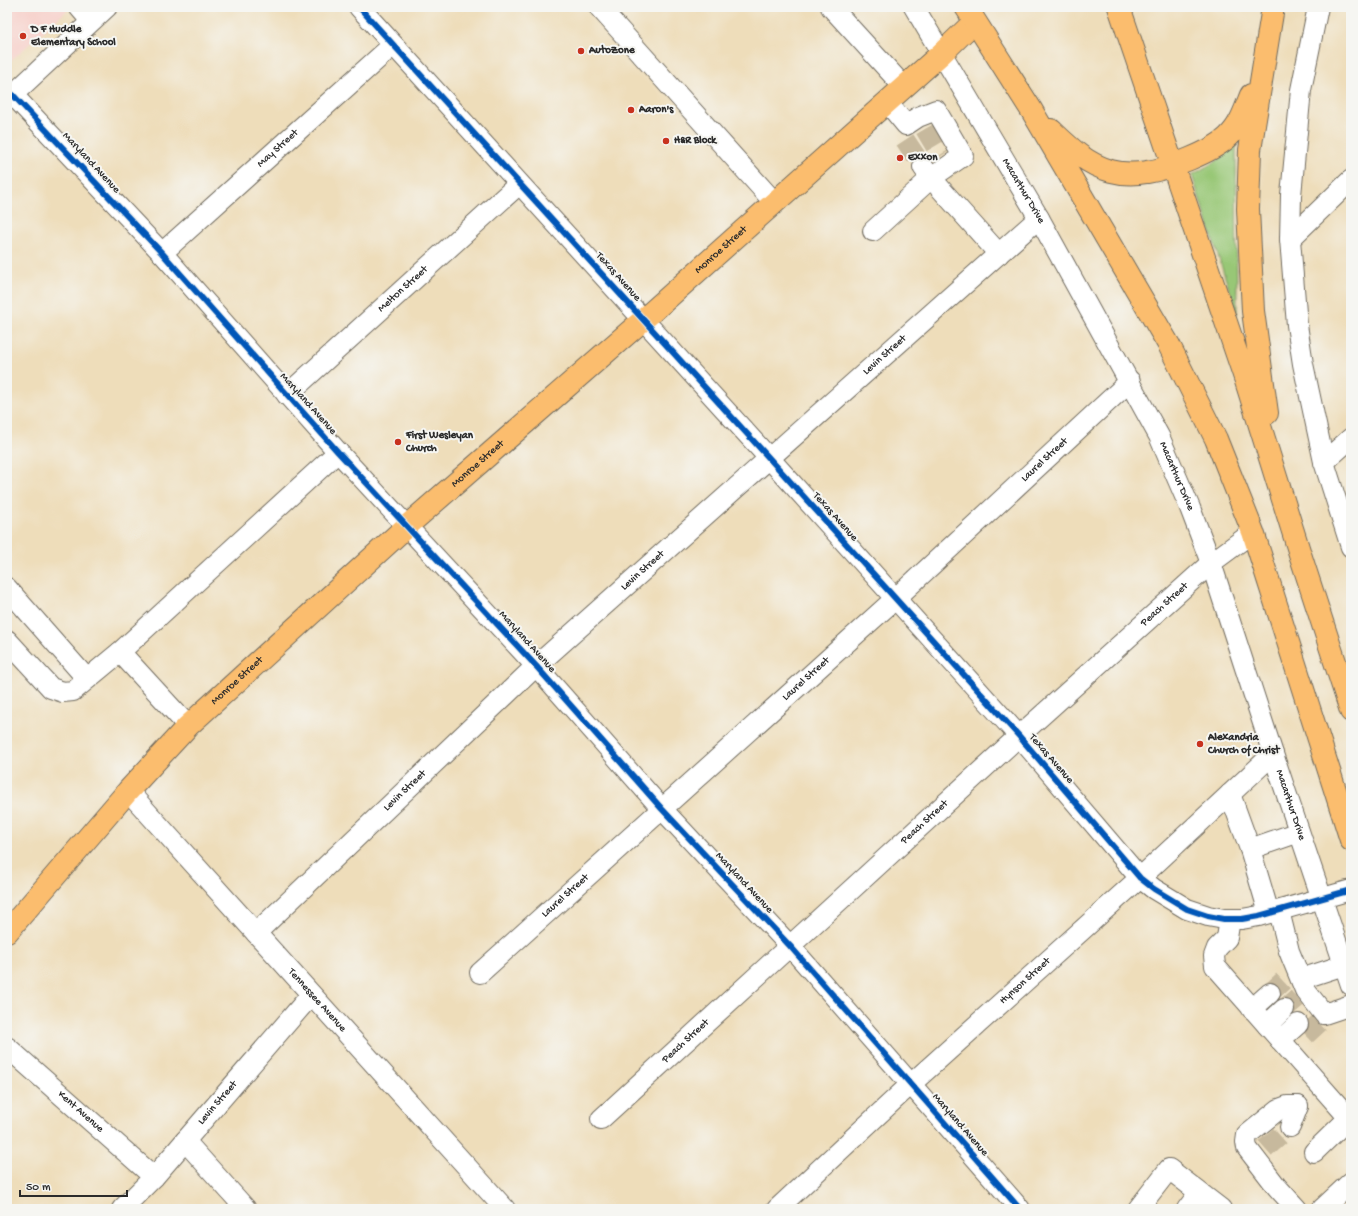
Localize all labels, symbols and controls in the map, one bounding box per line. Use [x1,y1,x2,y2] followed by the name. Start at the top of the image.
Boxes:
[30,24,116,49] place label: D F Huddle Elementary School
[18,31,28,41] marker: D F Huddle Elementary School
[588,44,636,57] place label: AutoZone
[576,46,586,56] marker: AutoZone
[638,104,674,116] place label: Aaron's
[626,105,636,115] marker: Aaron's
[255,126,302,170] street label: May Street
[60,130,123,196] street label: Maryland Avenue
[674,135,718,147] place label: H&R Block
[661,136,671,146] marker: H&R Block
[907,152,938,164] place label: Exxon
[895,153,905,163] marker: Exxon
[999,156,1047,226] street label: Macarthur Drive
[693,223,751,277] street label: Monroe Street
[592,249,643,304] street label: Texas Avenue
[376,263,432,315] street label: Melton Street
[861,332,910,378] street label: Levin Street
[277,371,339,438] street label: Maryland Avenue
[405,429,474,455] place label: First Wesleyan Church
[1019,434,1072,485] street label: Laurel Street
[393,437,403,447] marker: First Wesleyan Church
[449,437,508,490] street label: Monroe Street
[1156,440,1197,513] street label: Macarthur Drive
[809,489,860,544] street label: Texas Avenue
[619,547,668,593] street label: Levin Street
[1138,579,1192,630] street label: Peach Street
[496,609,558,676] street label: Maryland Avenue
[209,653,267,708] street label: Monroe Street
[780,654,833,703] street label: Laurel Street
[1026,731,1076,786] street label: Texas Avenue
[1207,732,1281,757] place label: Alexandria Church of Christ
[1195,739,1205,749] marker: Alexandria Church of Christ
[381,767,430,814] street label: Levin Street
[1273,768,1308,842] street label: Macarthur Drive
[898,797,952,848] street label: Peach Street
[713,850,776,916] street label: Maryland Avenue
[539,871,593,920] street label: Laurel Street
[998,954,1054,1007] street label: Hynson Street
[285,965,349,1035] street label: Tennessee Avenue
[659,1016,713,1067] street label: Peach Street
[196,1077,241,1127] street label: Levin Street
[55,1088,106,1136] street label: Kent Avenue
[930,1091,991,1159] street label: Maryland Avenue
[20,1172,127,1198] scale bar
[26,1181,51,1195] text: 50 m

